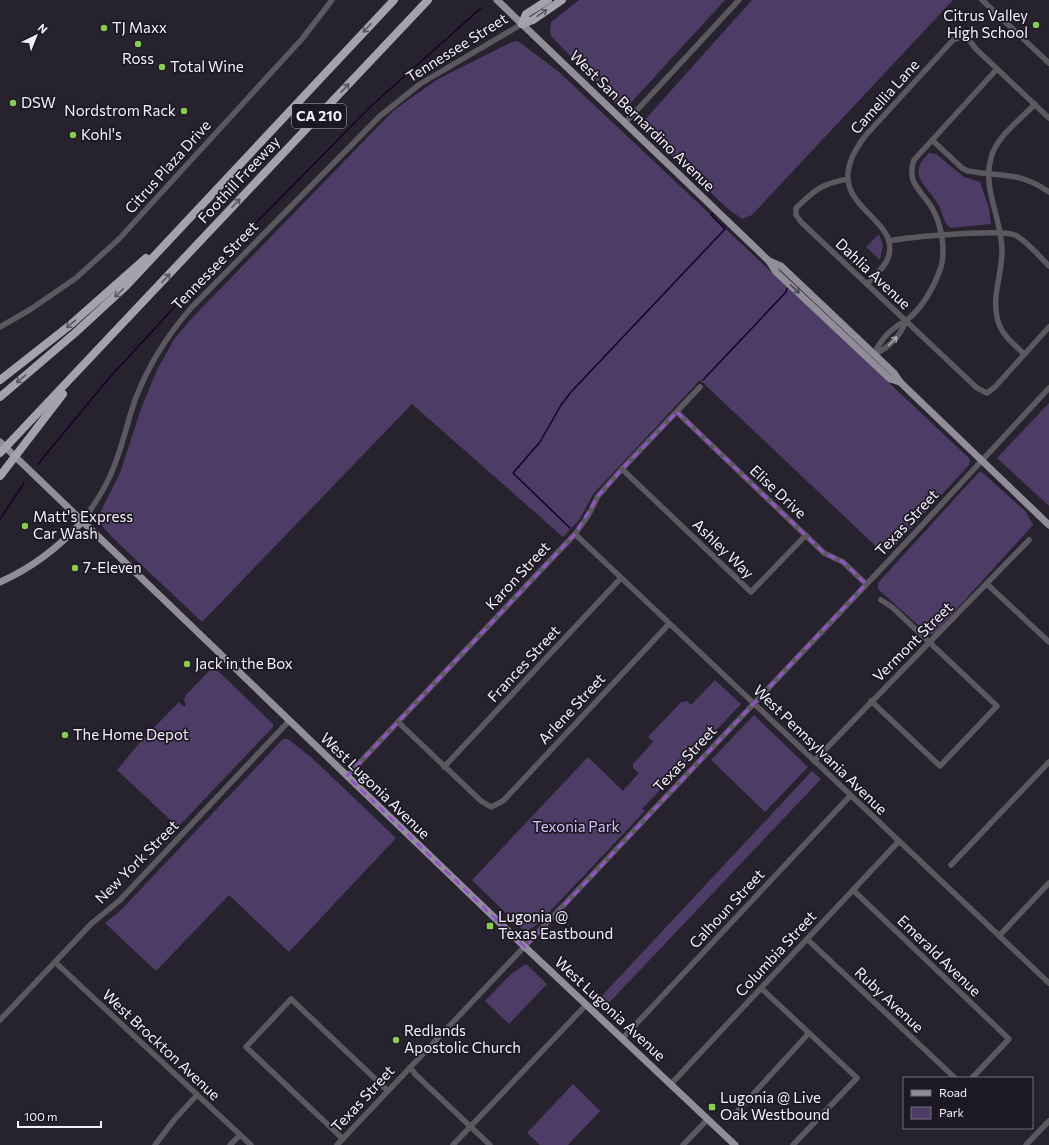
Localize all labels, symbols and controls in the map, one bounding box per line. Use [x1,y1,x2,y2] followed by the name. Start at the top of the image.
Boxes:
[943,6,1028,41] place label: Citrus Valley High School
[402,9,511,86] street label: Tennessee Street
[537,9,548,17] one-way arrow
[16,16,56,56] north arrow
[112,18,167,36] place label: TJ Maxx
[1031,20,1041,30] marker: Citrus Valley High School
[36,21,51,36] text: N
[99,23,109,33] marker: TJ Maxx
[363,23,372,34] one-way arrow
[133,39,143,49] marker: Ross
[566,46,719,194] street label: West San Bernardino Avenue
[122,49,154,67] place label: Ross
[846,55,923,137] street label: Camellia Lane
[170,57,244,75] place label: Total Wine
[157,62,167,72] marker: Total Wine
[340,83,350,93] one-way arrow
[21,93,56,111] place label: DSW
[8,98,18,108] marker: DSW
[64,101,176,119] place label: Nordstrom Rack
[292,104,346,128] road number: CA 210
[179,106,189,116] marker: Nordstrom Rack
[120,116,214,217] street label: Citrus Plaza Drive
[81,125,122,143] place label: Kohl's
[68,130,78,140] marker: Kohl's
[193,132,283,226] street label: Foothill Freeway
[232,198,241,208] one-way arrow
[167,217,261,313] street label: Tennessee Street
[832,234,915,313] street label: Dahlia Avenue
[161,273,171,283] one-way arrow
[789,285,800,294] one-way arrow
[114,288,124,298] one-way arrow
[66,320,76,329] one-way arrow
[888,336,898,346] one-way arrow
[16,374,27,383] one-way arrow
[747,461,811,522] street label: Elise Drive
[871,485,942,559] street label: Texas Street
[33,507,133,542] place label: Matt's Express Car Wash
[689,515,758,582] street label: Ashley Way
[20,521,30,531] marker: Matt's Express Car Wash
[481,538,553,613] street label: Karon Street
[83,558,142,576] place label: 7-Eleven
[70,563,80,573] marker: 7-Eleven
[869,598,956,685] street label: Vermont Street
[483,621,563,705] street label: Frances Street
[195,654,293,672] place label: Jack in the Box
[182,659,192,669] marker: Jack in the Box
[534,669,608,747] street label: Arlene Street
[750,681,891,818] street label: West Pennsylvania Avenue
[649,721,720,795] street label: Texas Street
[73,725,189,743] place label: The Home Depot
[317,728,434,842] street label: West Lugonia Avenue
[60,730,70,740] marker: The Home Depot
[91,816,182,907] street label: New York Street
[532,817,620,835] park label: Texonia Park
[685,865,768,952] street label: Calhoun Street
[498,907,613,942] place label: Lugonia @ Texas Eastbound
[731,907,819,1000] street label: Columbia Street
[894,911,985,1000] street label: Emerald Avenue
[485,921,495,931] marker: Lugonia @ Texas Eastbound
[552,952,670,1064] street label: West Lugonia Avenue
[851,963,928,1036] street label: Ruby Avenue
[99,985,224,1104] street label: West Brockton Avenue
[404,1021,521,1056] place label: Redlands Apostolic Church
[391,1035,401,1045] marker: Redlands Apostolic Church
[327,1061,398,1135] street label: Texas Street
[903,1077,1033,1129] legend
[939,1085,967,1099] text: Road
[720,1088,830,1123] place label: Lugonia @ Live Oak Westbound
[707,1102,717,1112] marker: Lugonia @ Live Oak Westbound
[18,1103,101,1129] scale bar
[939,1105,965,1119] text: Park
[24,1109,58,1123] text: 100 m

